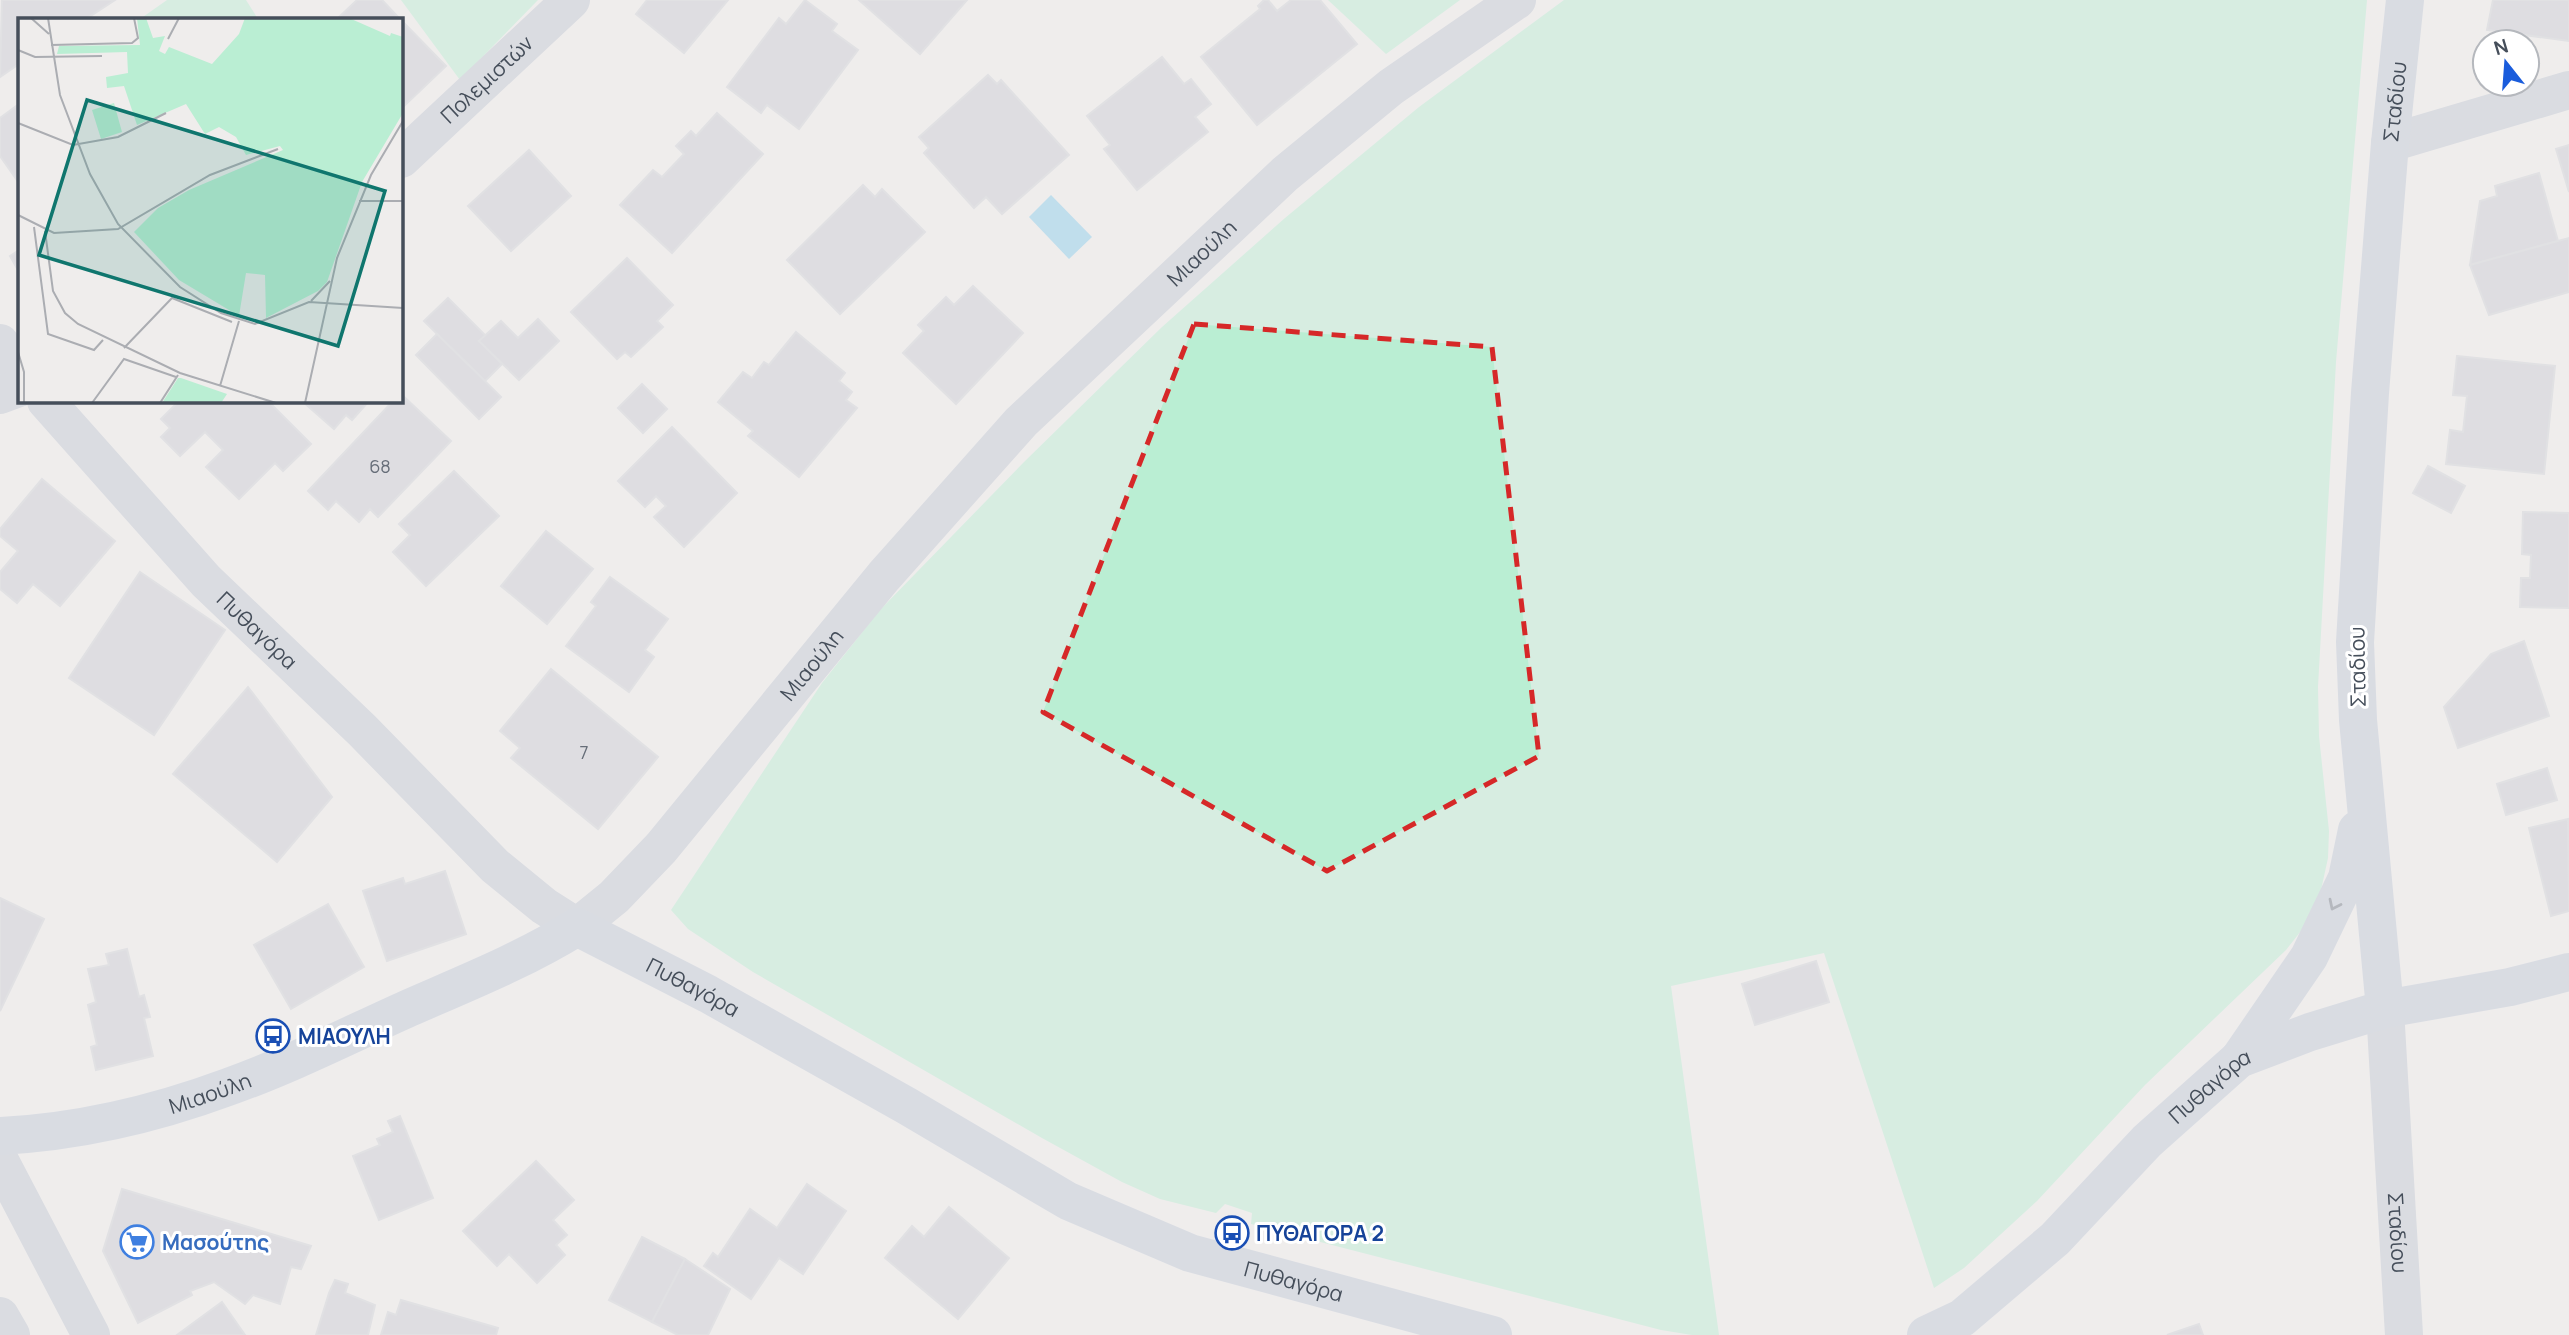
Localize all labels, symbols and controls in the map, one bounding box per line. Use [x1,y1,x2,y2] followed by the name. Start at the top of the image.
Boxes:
[18,18,402,402] inset map
[2471,28,2541,98] north arrow
[434,29,539,129] street label: Πολεμιστών
[2491,32,2511,61] text: N
[2376,60,2412,143] street label: Σταδίου
[1161,213,1242,292] street label: Μιαούλη
[369,454,391,478] house number: 68
[211,585,304,675] street label: Πυθαγόρα
[774,623,849,706] street label: Μιαούλη
[2342,626,2372,708] street label: Σταδίου
[579,740,589,764] house number: 7
[2329,898,2343,910] one-way arrow
[642,951,745,1023] street label: Πυθαγόρα
[254,1017,292,1055] bus stop icon: ΜΙΑΟΥΛΗ
[298,1022,391,1050] place label: ΜΙΑΟΥΛΗ
[2162,1042,2254,1129] street label: Πυθαγόρα
[165,1066,255,1120] street label: Μιαούλη
[2382,1191,2414,1274] street label: Σταδίου
[1213,1214,1251,1252] bus stop icon: ΠΥΘΑΓΟΡΑ 2
[1256,1219,1384,1247] place label: ΠΥΘΑΓΟΡΑ 2
[118,1223,156,1261] supermarket icon: Μασούτης
[162,1228,269,1256] place label: Μασούτης
[1241,1254,1346,1308] street label: Πυθαγόρα

